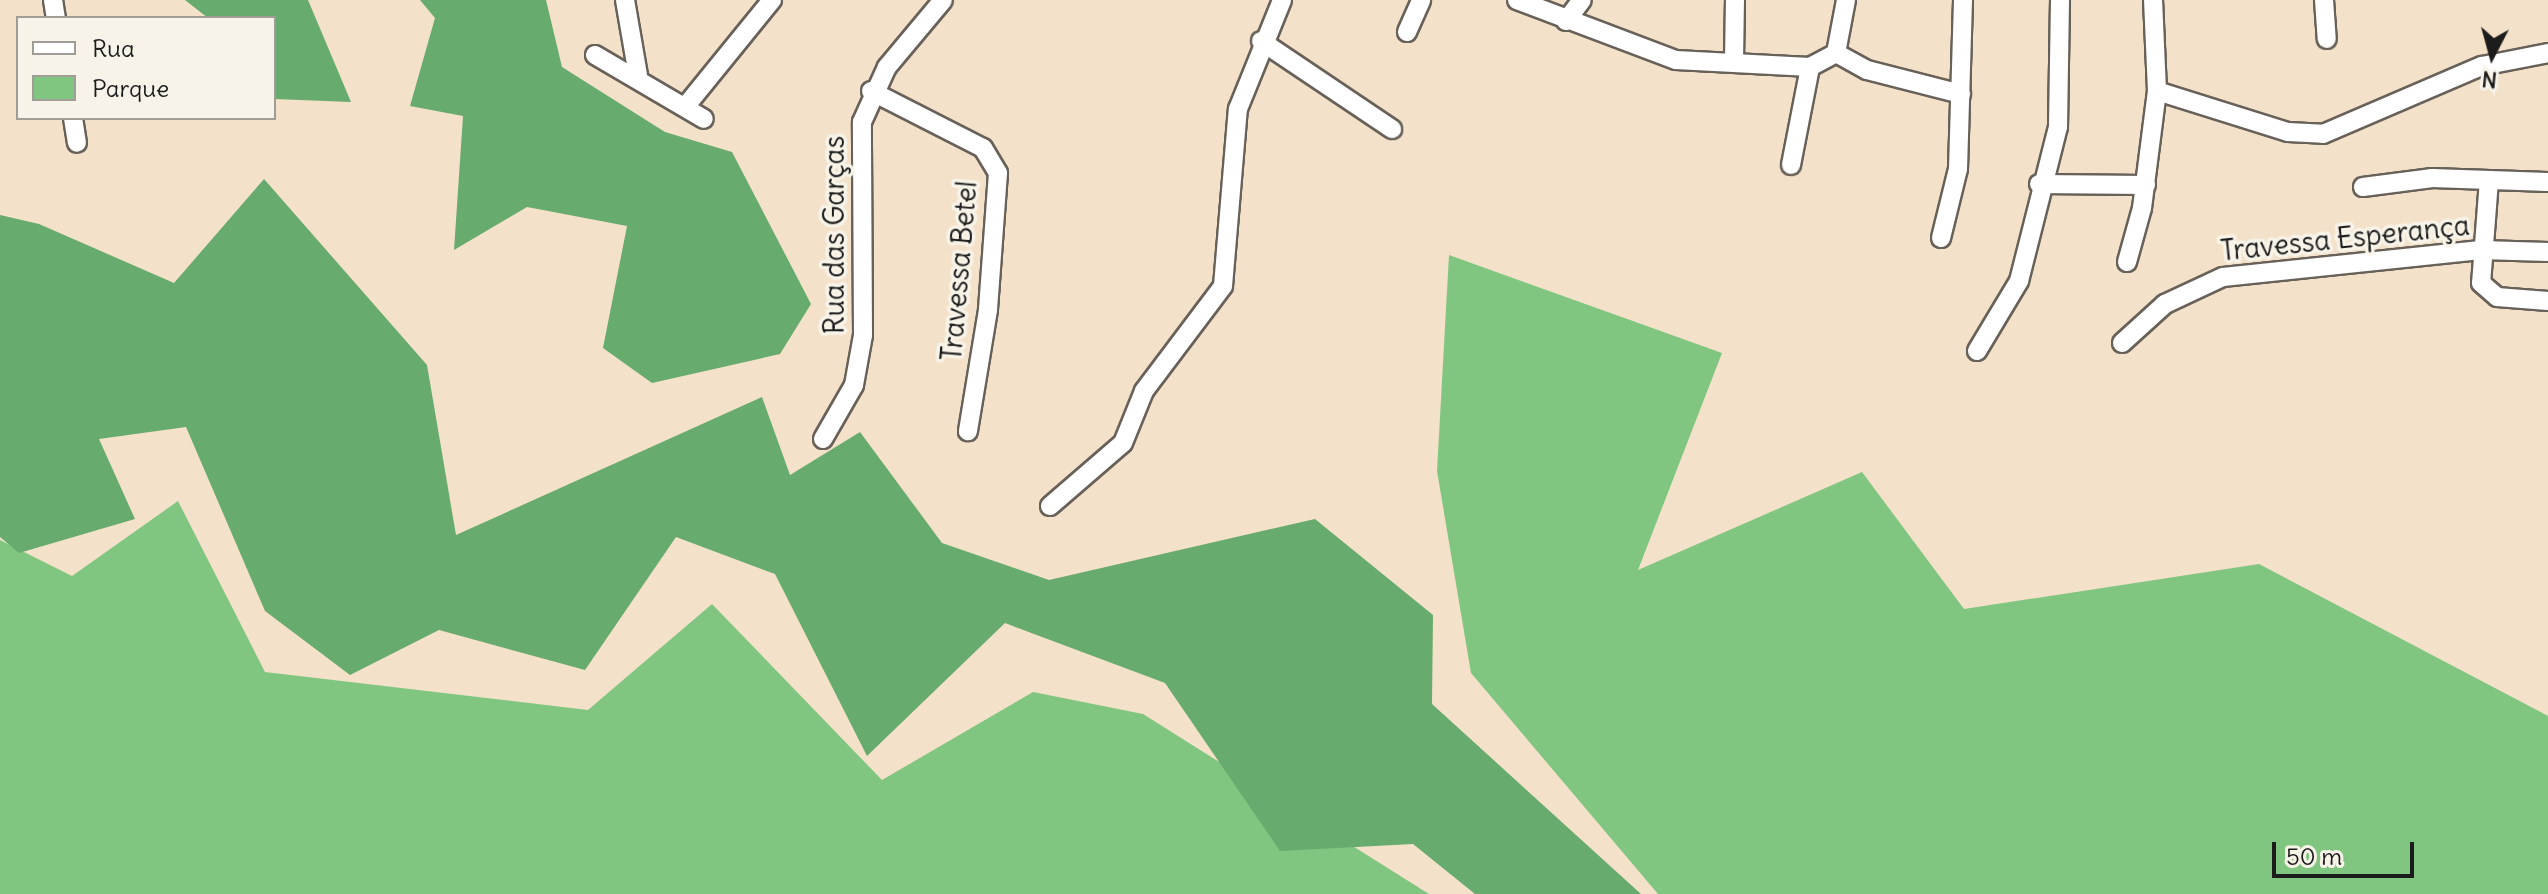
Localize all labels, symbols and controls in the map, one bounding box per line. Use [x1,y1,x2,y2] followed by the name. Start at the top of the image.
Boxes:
[16,16,276,120] legend
[2452,16,2532,96] north arrow
[92,33,135,63] text: Rua
[2480,65,2499,95] text: N
[92,73,169,103] text: Parque
[817,136,851,334] street label: Rua das Garças
[934,180,984,362] street label: Travessa Betel
[2219,208,2471,268] street label: Travessa Esperança
[2276,826,2418,876] scale bar
[2286,841,2342,871] text: 50 m

